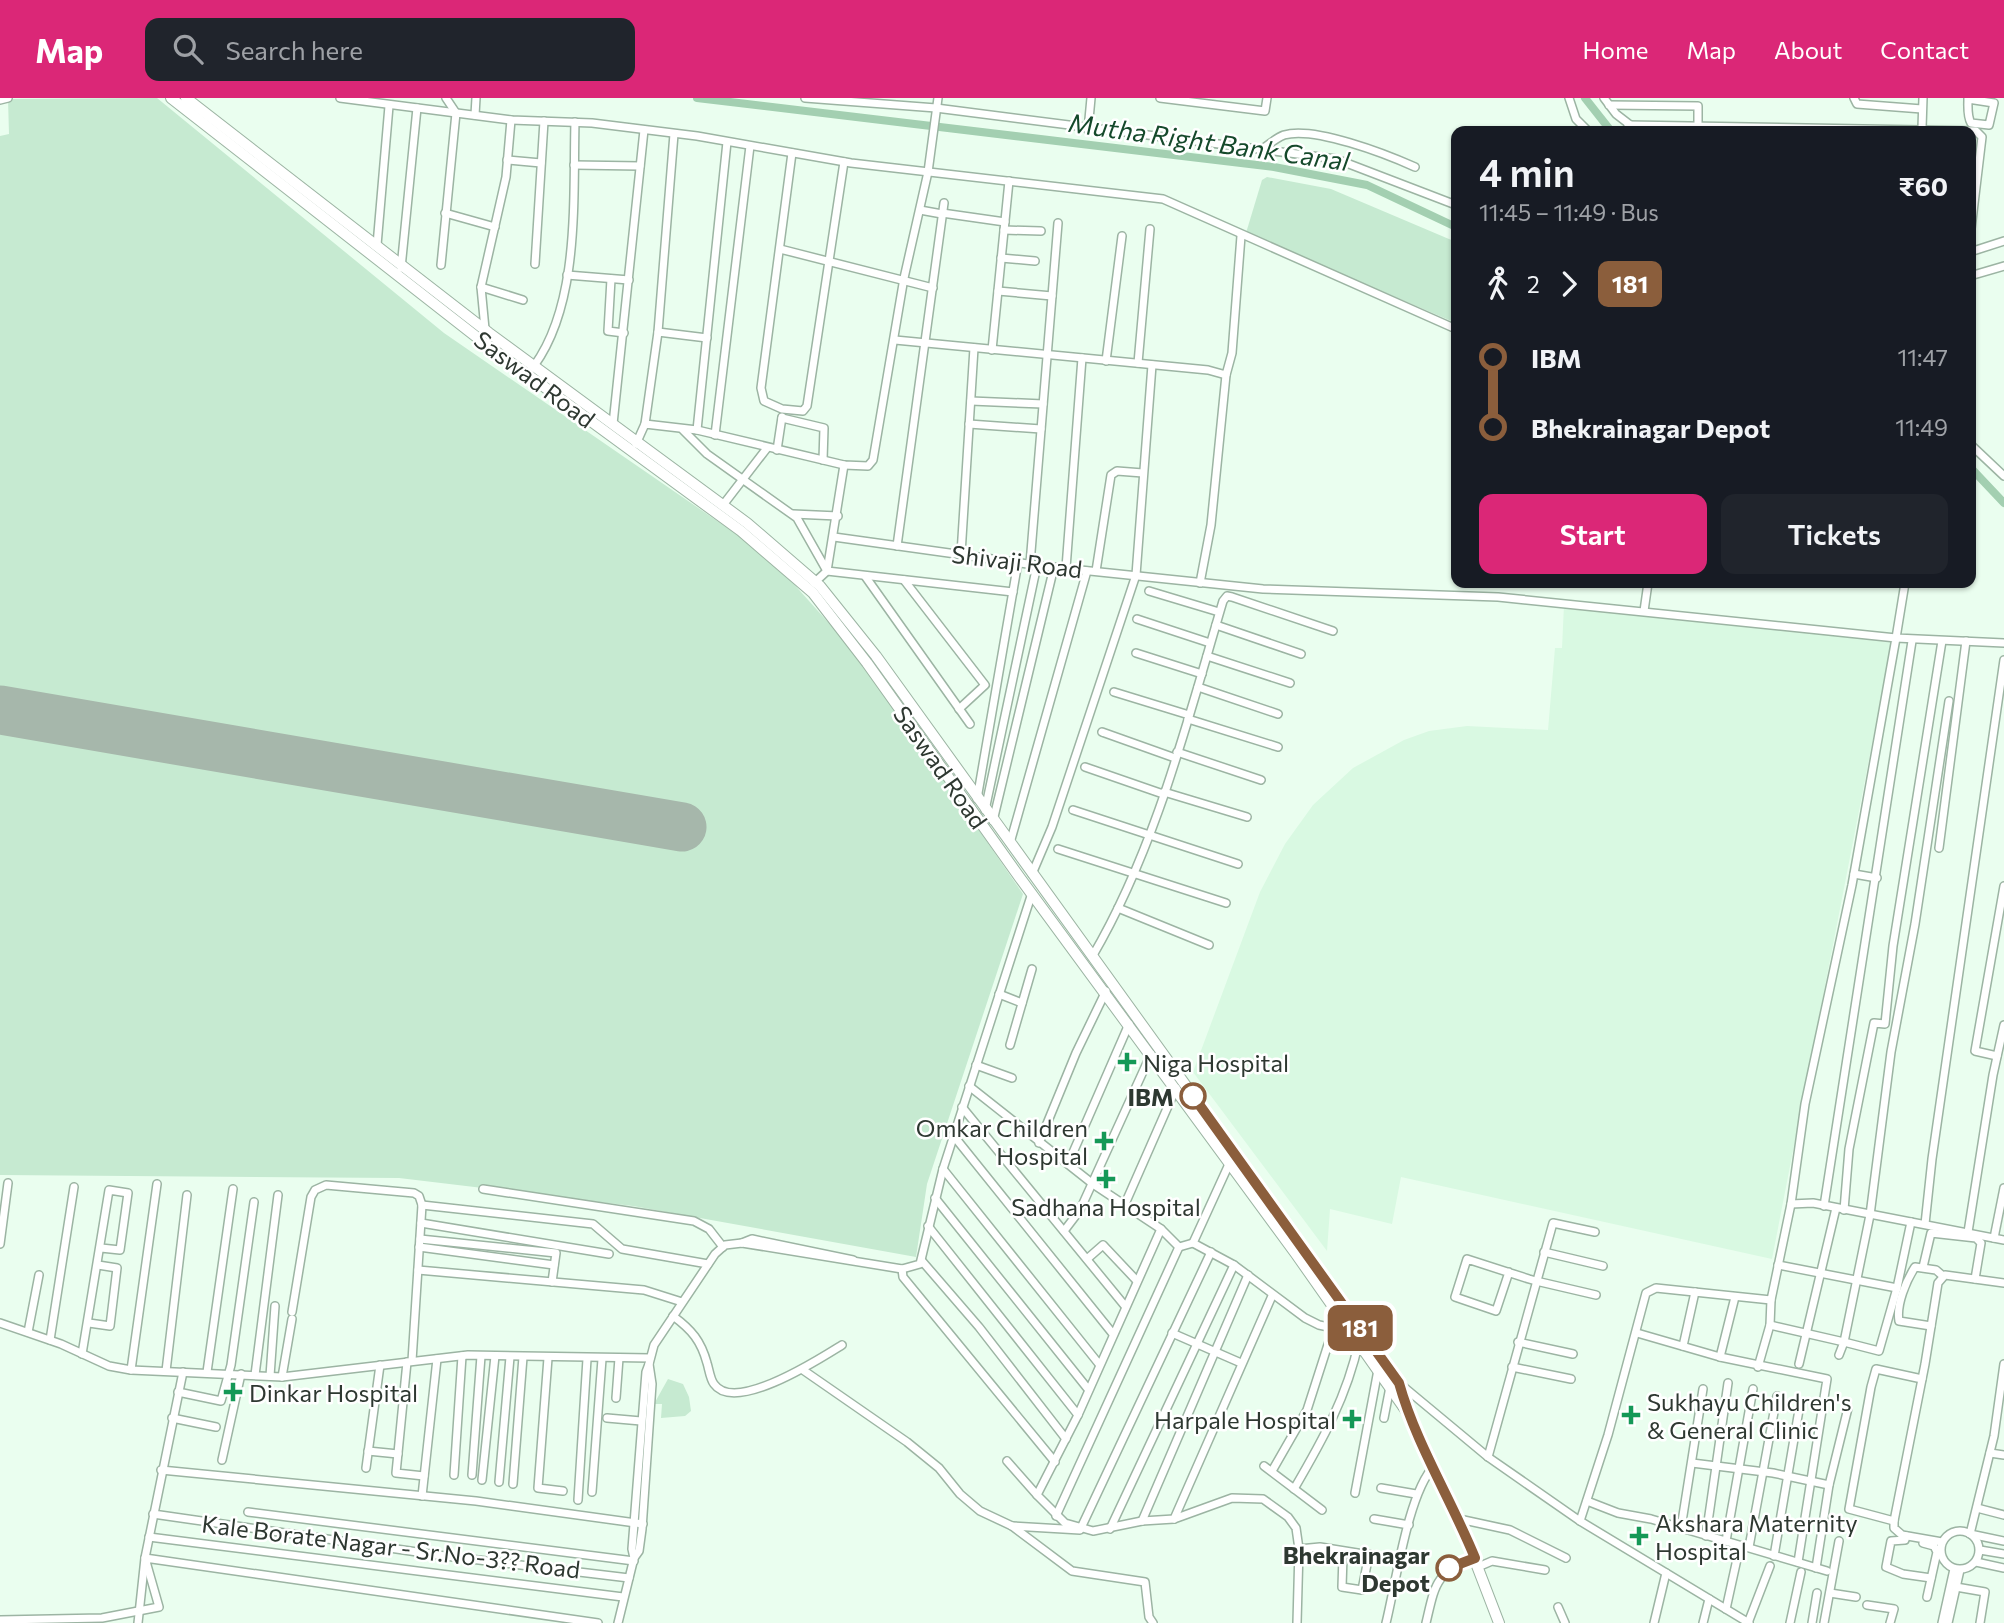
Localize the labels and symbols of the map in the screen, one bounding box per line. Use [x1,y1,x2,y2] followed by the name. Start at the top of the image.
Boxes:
[1067,106,1353,176] water label: Mutha Right Bank Canal
[469,324,601,434] street label: Saswad Road
[950,539,1084,583] street label: Shivaji Road
[888,700,994,834] street label: Saswad Road
[1143,1048,1289,1077] place label: Niga Hospital
[1117,1052,1137,1072] marker: Niga Hospital
[1127,1082,1174,1111] place label: IBM
[1180,1083,1206,1109] marker: IBM
[916,1113,1088,1170] place label: Omkar Children Hospital
[1094,1131,1114,1151] marker: Omkar Children Hospital
[1096,1169,1116,1189] marker: Sadhana Hospital
[1011,1192,1201,1221] place label: Sadhana Hospital
[1320,1305,1400,1351] line badge: 181
[249,1378,418,1407] place label: Dinkar Hospital
[223,1382,243,1402] marker: Dinkar Hospital
[1647,1387,1852,1444] place label: Sukhayu Children's & General Clinic
[1154,1405,1336,1434] place label: Harpale Hospital
[1621,1405,1641,1425] marker: Sukhayu Children's & General Clinic
[1342,1409,1362,1429] marker: Harpale Hospital
[200,1508,582,1584] street label: Kale Borate Nagar - Sr.No-3?? Road
[1655,1508,1858,1565] place label: Akshara Maternity Hospital
[1629,1526,1649,1546] marker: Akshara Maternity Hospital
[1283,1540,1430,1597] place label: Bhekrainagar Depot
[1436,1555,1462,1581] marker: Bhekrainagar Depot

